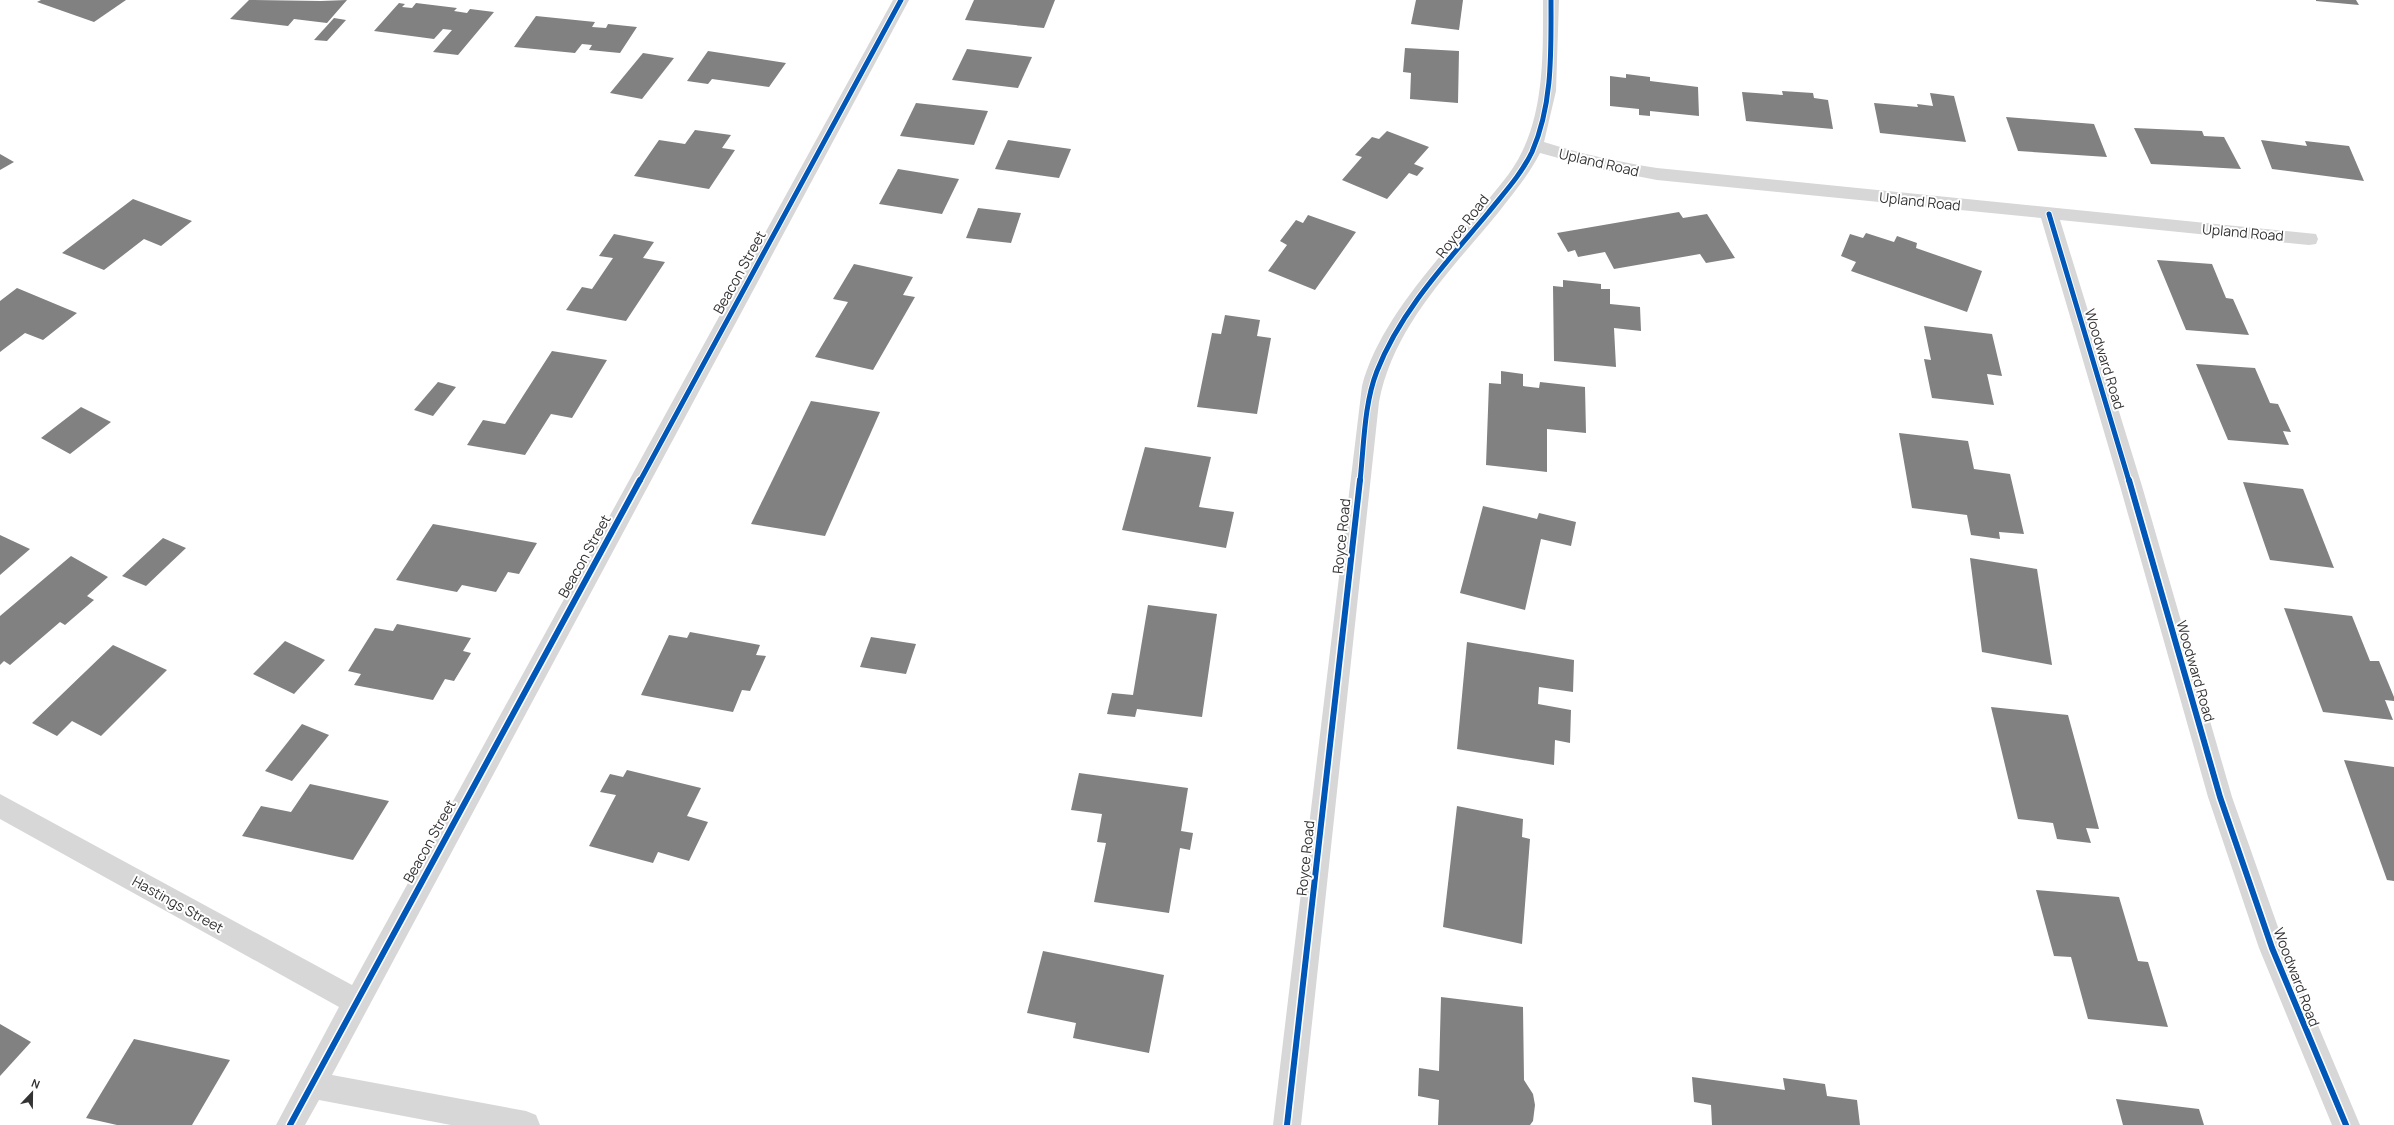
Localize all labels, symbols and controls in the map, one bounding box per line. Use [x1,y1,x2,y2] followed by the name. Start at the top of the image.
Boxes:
[1557,144,1641,180] street label: Upland Road
[1878,187,1962,215] street label: Upland Road
[1431,190,1493,262] street label: Royce Road
[2201,219,2285,245] street label: Upland Road
[708,227,770,317] street label: Beacon Street
[2081,306,2129,412] street label: Woodward Road
[1328,497,1354,575] street label: Royce Road
[553,511,615,601] street label: Beacon Street
[2172,618,2220,724] street label: Woodward Road
[398,796,460,886] street label: Beacon Street
[1292,819,1318,897] street label: Royce Road
[129,871,227,937] street label: Hastings Street
[2269,925,2325,1029] street label: Woodward Road
[12,1073,52,1113] north arrow
[29,1075,42,1092] text: N

